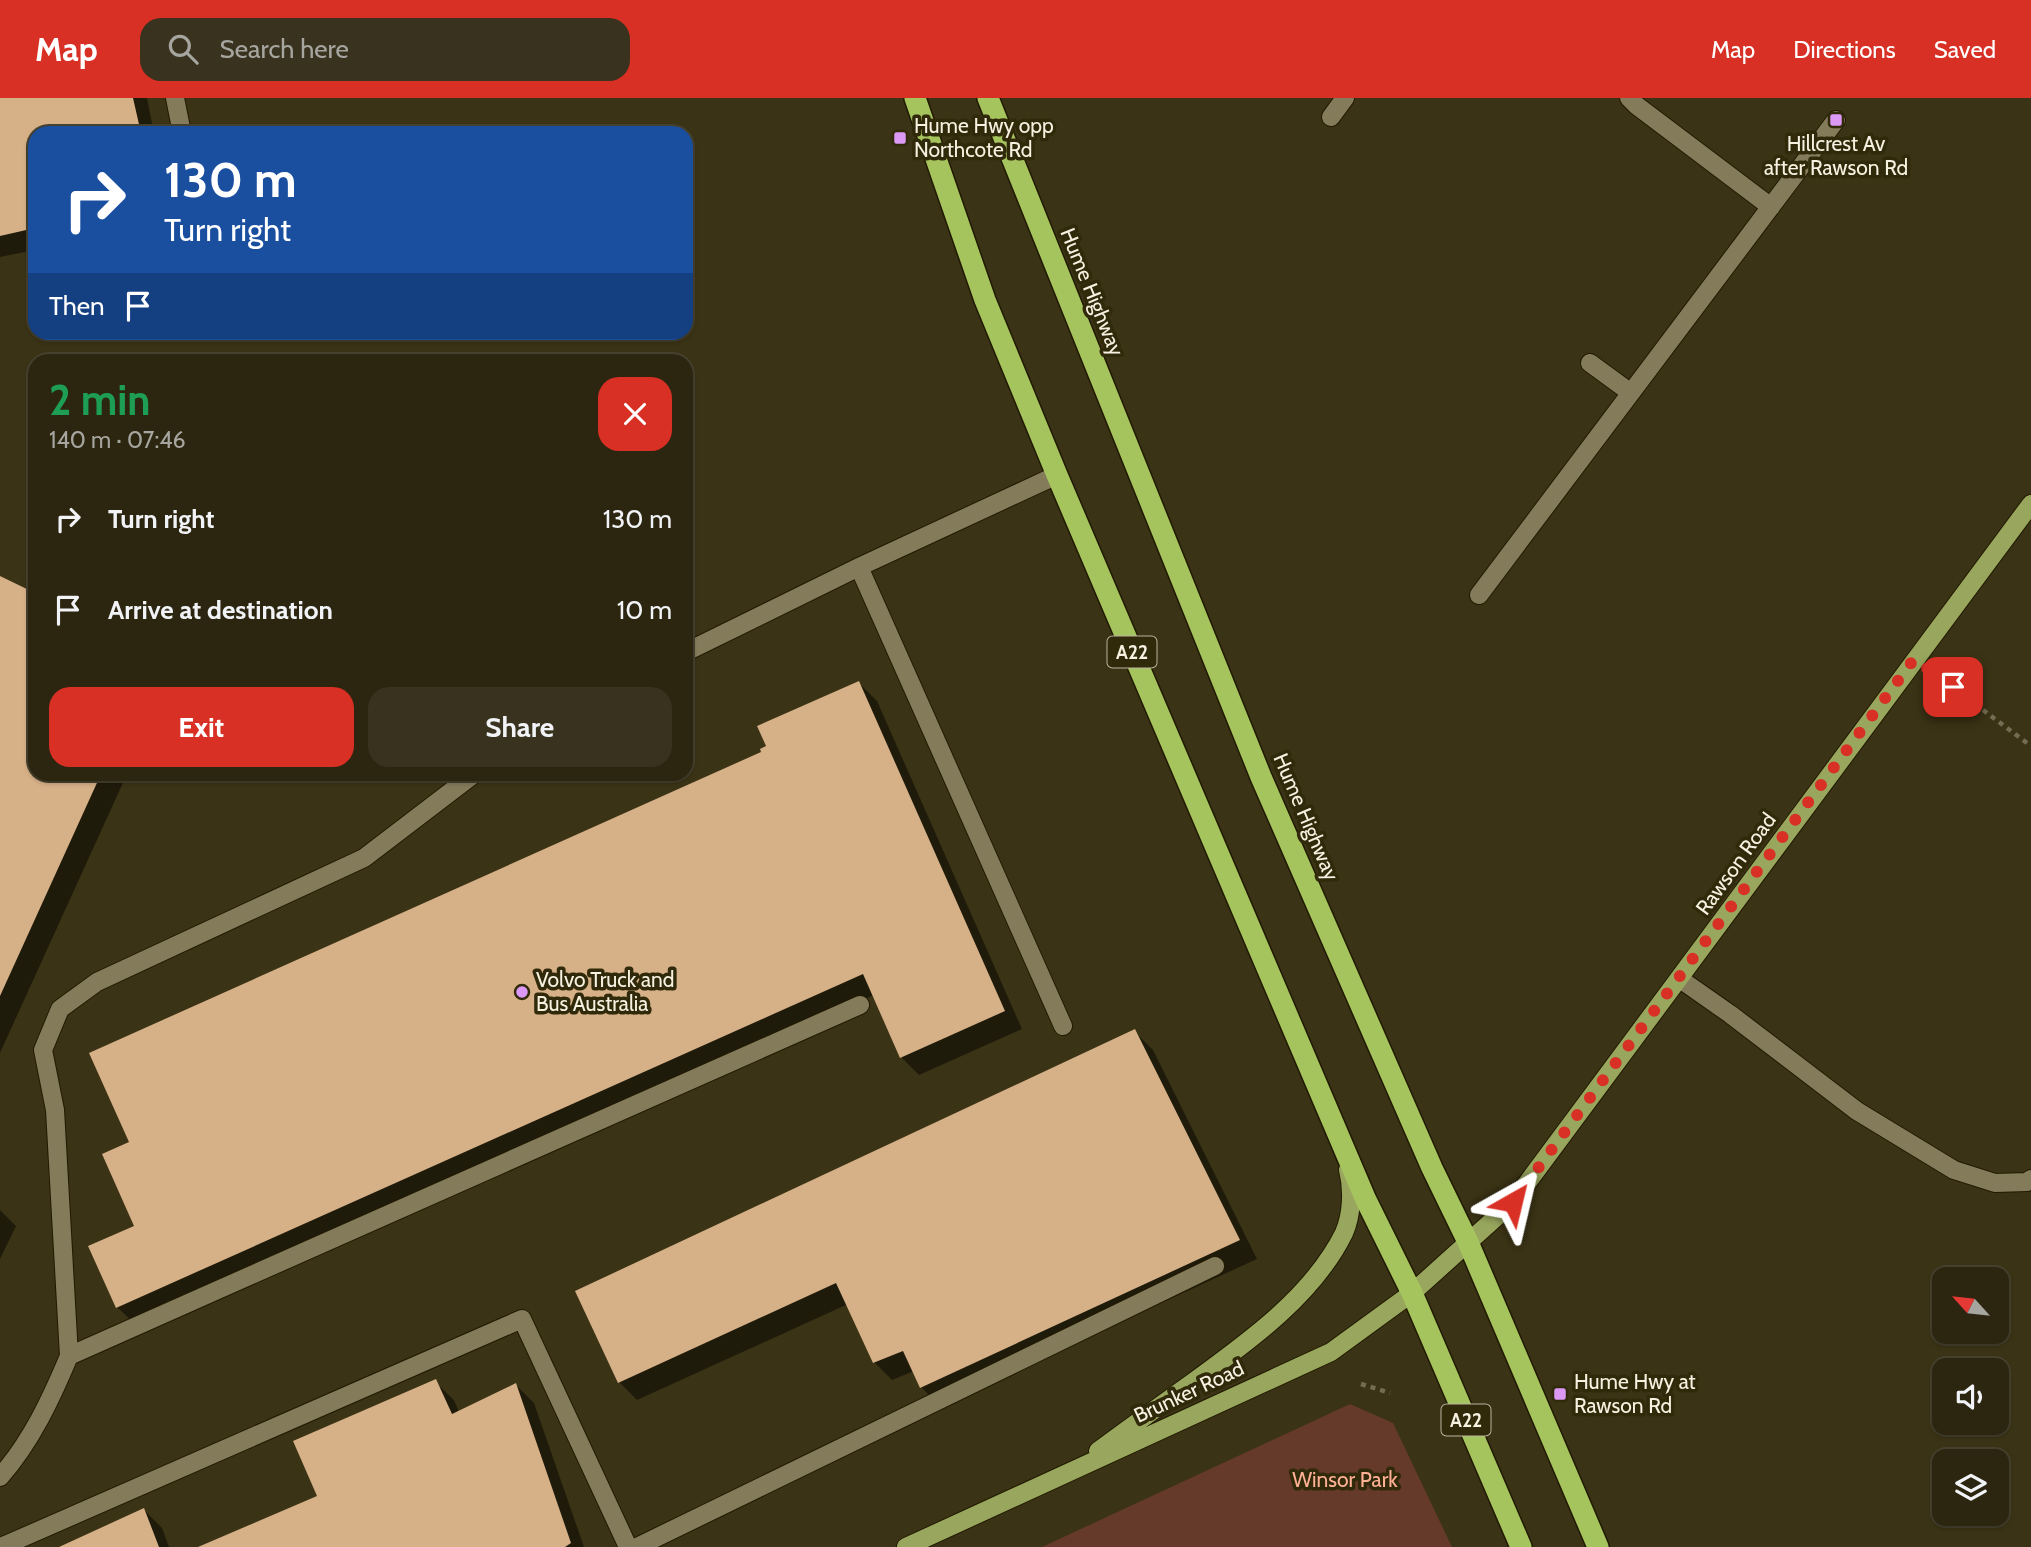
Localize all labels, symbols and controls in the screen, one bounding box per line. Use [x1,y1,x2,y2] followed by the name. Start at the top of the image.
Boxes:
[140,18,630,81] search box
[35,29,98,69] text: Map
[164,30,202,68] icon: search
[220,33,349,65] text: Search here
[1711,35,1755,64] text: Map
[1793,35,1896,64] text: Directions
[1934,35,1996,64] text: Saved
[1828,112,1844,128] marker: Hillcrest Av after Rawson Rd
[914,113,1054,162] place label: Hume Hwy opp Northcote Rd
[892,130,908,146] marker: Hume Hwy opp Northcote Rd
[1764,131,1908,180] place label: Hillcrest Av after Rawson Rd
[164,150,297,209] text: 130 m
[49,154,140,245] icon: right
[164,210,291,249] text: Turn right
[1055,224,1130,360] street label: Hume Highway
[119,287,157,325] icon: arrive
[49,290,105,322] text: Then
[49,374,150,426] text: 2 min
[598,377,672,451] button: close
[49,426,186,454] text: 140 m · 07:46
[49,500,87,538] icon: right
[108,503,214,535] text: Turn right
[603,503,672,535] text: 130 m
[49,591,87,629] icon: arrive
[108,594,333,626] text: Arrive at destination
[617,594,672,626] text: 10 m
[1108,636,1156,667] road number: A22
[1923,657,1983,717] pin
[1934,668,1972,706] icon: arrive
[49,687,354,767] button: Exit
[368,687,672,767] button: Share
[1268,749,1345,884] street label: Hume Highway
[1690,808,1781,920] street label: Rawson Road
[536,967,674,1016] place label: Volvo Truck and Bus Australia
[514,984,530,1000] marker: Volvo Truck and Bus Australia
[1476,1165,1550,1239] position arrow
[1932,1267,2009,1344] north arrow
[1932,1267,2009,1526] map controls
[1130,1355,1248,1428] street label: Brunker Road
[1932,1358,2009,1435] button: sound
[1574,1369,1696,1418] place label: Hume Hwy at Rawson Rd
[1552,1386,1568,1402] marker: Hume Hwy at Rawson Rd
[1442,1404,1490,1436] road number: A22
[1932,1449,2009,1526] button: layers
[1292,1467,1398,1492] park label: Winsor Park

